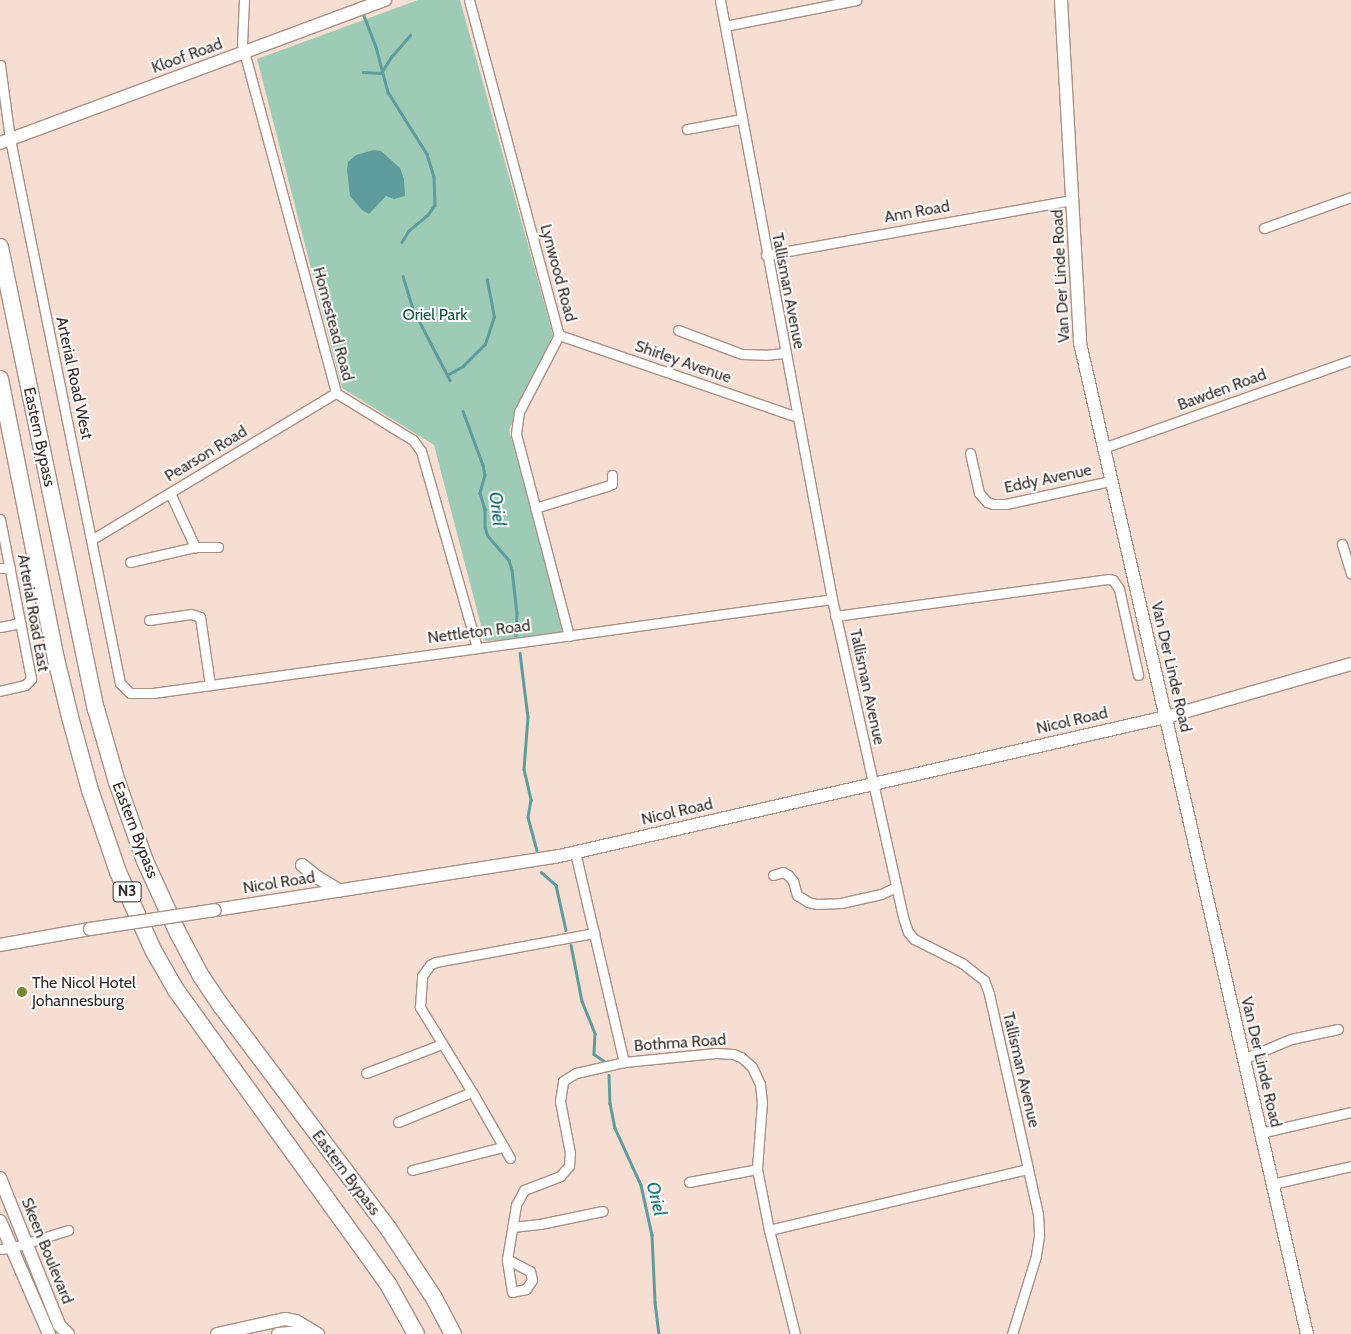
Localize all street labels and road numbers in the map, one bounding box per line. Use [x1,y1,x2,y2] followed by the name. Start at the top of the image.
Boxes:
[149,34,225,78] street label: Kloof Road
[883,197,951,227] street label: Ann Road
[1048,209,1074,343] street label: Van Der Linde Road
[536,222,580,324] street label: Lynwood Road
[767,231,809,351] street label: Tallisman Avenue
[309,265,357,383] street label: Homestead Road
[52,315,96,441] street label: Arterial Road West
[632,337,734,387] street label: Shirley Avenue
[1175,365,1269,415] street label: Bawden Road
[19,385,59,489] street label: Eastern Bypass
[161,422,251,486] street label: Pearson Road
[1003,460,1093,498] street label: Eddy Avenue
[13,553,53,673] street label: Arterial Road East
[1147,600,1195,734] street label: Van Der Linde Road
[427,616,531,648] street label: Nettleton Road
[845,627,889,747] street label: Tallisman Avenue
[1034,703,1110,739] street label: Nicol Road
[108,779,162,881] street label: Eastern Bypass
[639,794,715,830] street label: Nicol Road
[242,868,316,898] street label: Nicol Road
[112,880,142,904] road number: N3
[1237,995,1285,1129] street label: Van Der Linde Road
[998,1010,1044,1130] street label: Tallisman Avenue
[633,1030,727,1056] street label: Bothma Road
[308,1127,384,1219] street label: Eastern Bypass
[17,1195,77,1307] street label: Skeen Boulevard

